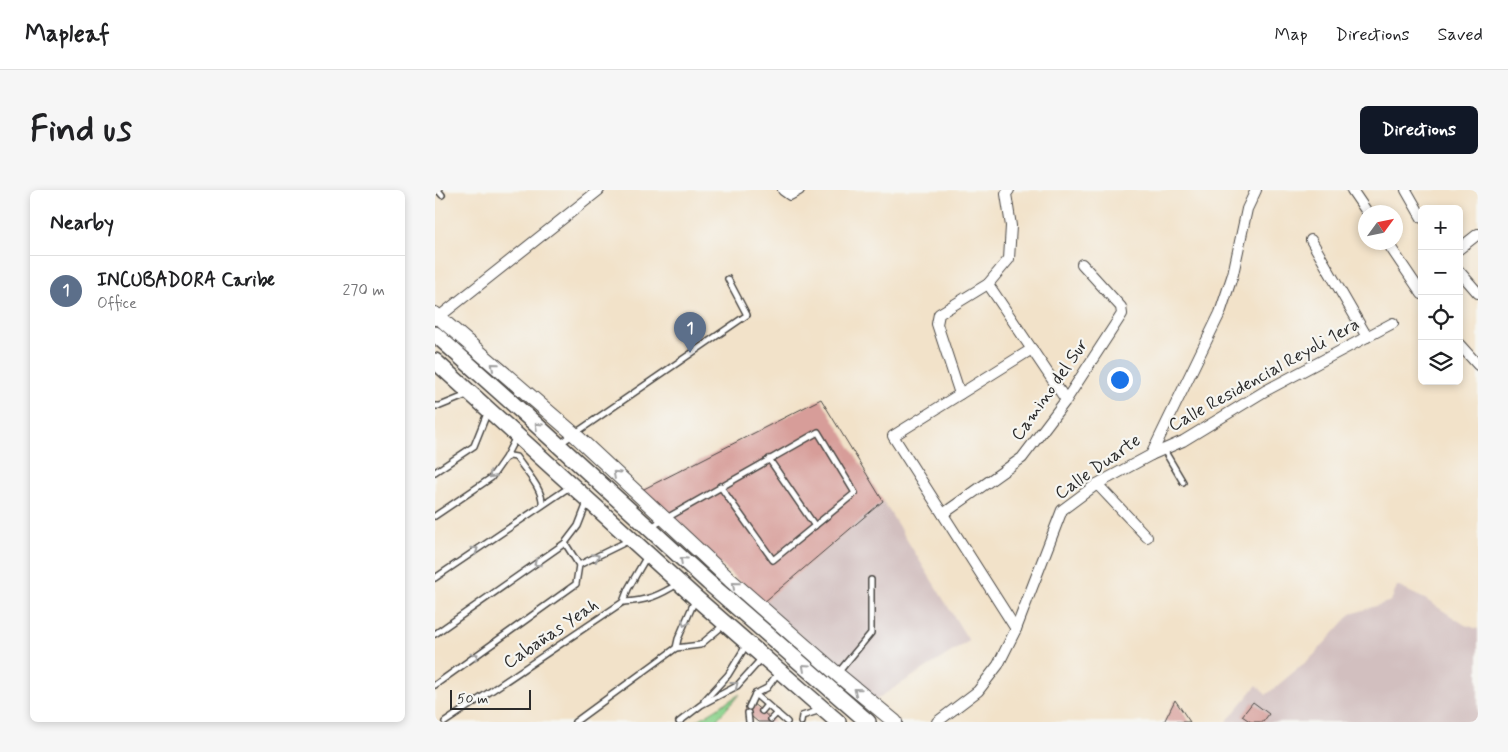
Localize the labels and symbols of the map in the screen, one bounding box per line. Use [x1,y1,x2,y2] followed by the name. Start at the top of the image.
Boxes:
[1358,205,1403,250] north arrow
[674,312,706,353] pin: 1
[1164,312,1364,438] street label: Calle Residencial Reyoli 1era
[1006,334,1094,446] street label: Camino del Sur
[491,363,500,372] one-way arrow
[1107,367,1133,393] your location
[534,423,543,432] one-way arrow
[1050,429,1146,505] street label: Calle Duarte
[489,470,498,479] one-way arrow
[612,471,621,480] one-way arrow
[470,547,479,557] one-way arrow
[591,553,600,563] one-way arrow
[533,557,543,566] one-way arrow
[679,557,688,566] one-way arrow
[731,581,740,590] one-way arrow
[499,593,603,675] street label: Cabañas Yeah
[681,618,692,627] one-way arrow
[469,653,479,662] one-way arrow
[802,663,811,672] one-way arrow
[730,682,739,691] one-way arrow
[450,687,531,710] scale bar
[854,688,863,697] one-way arrow

